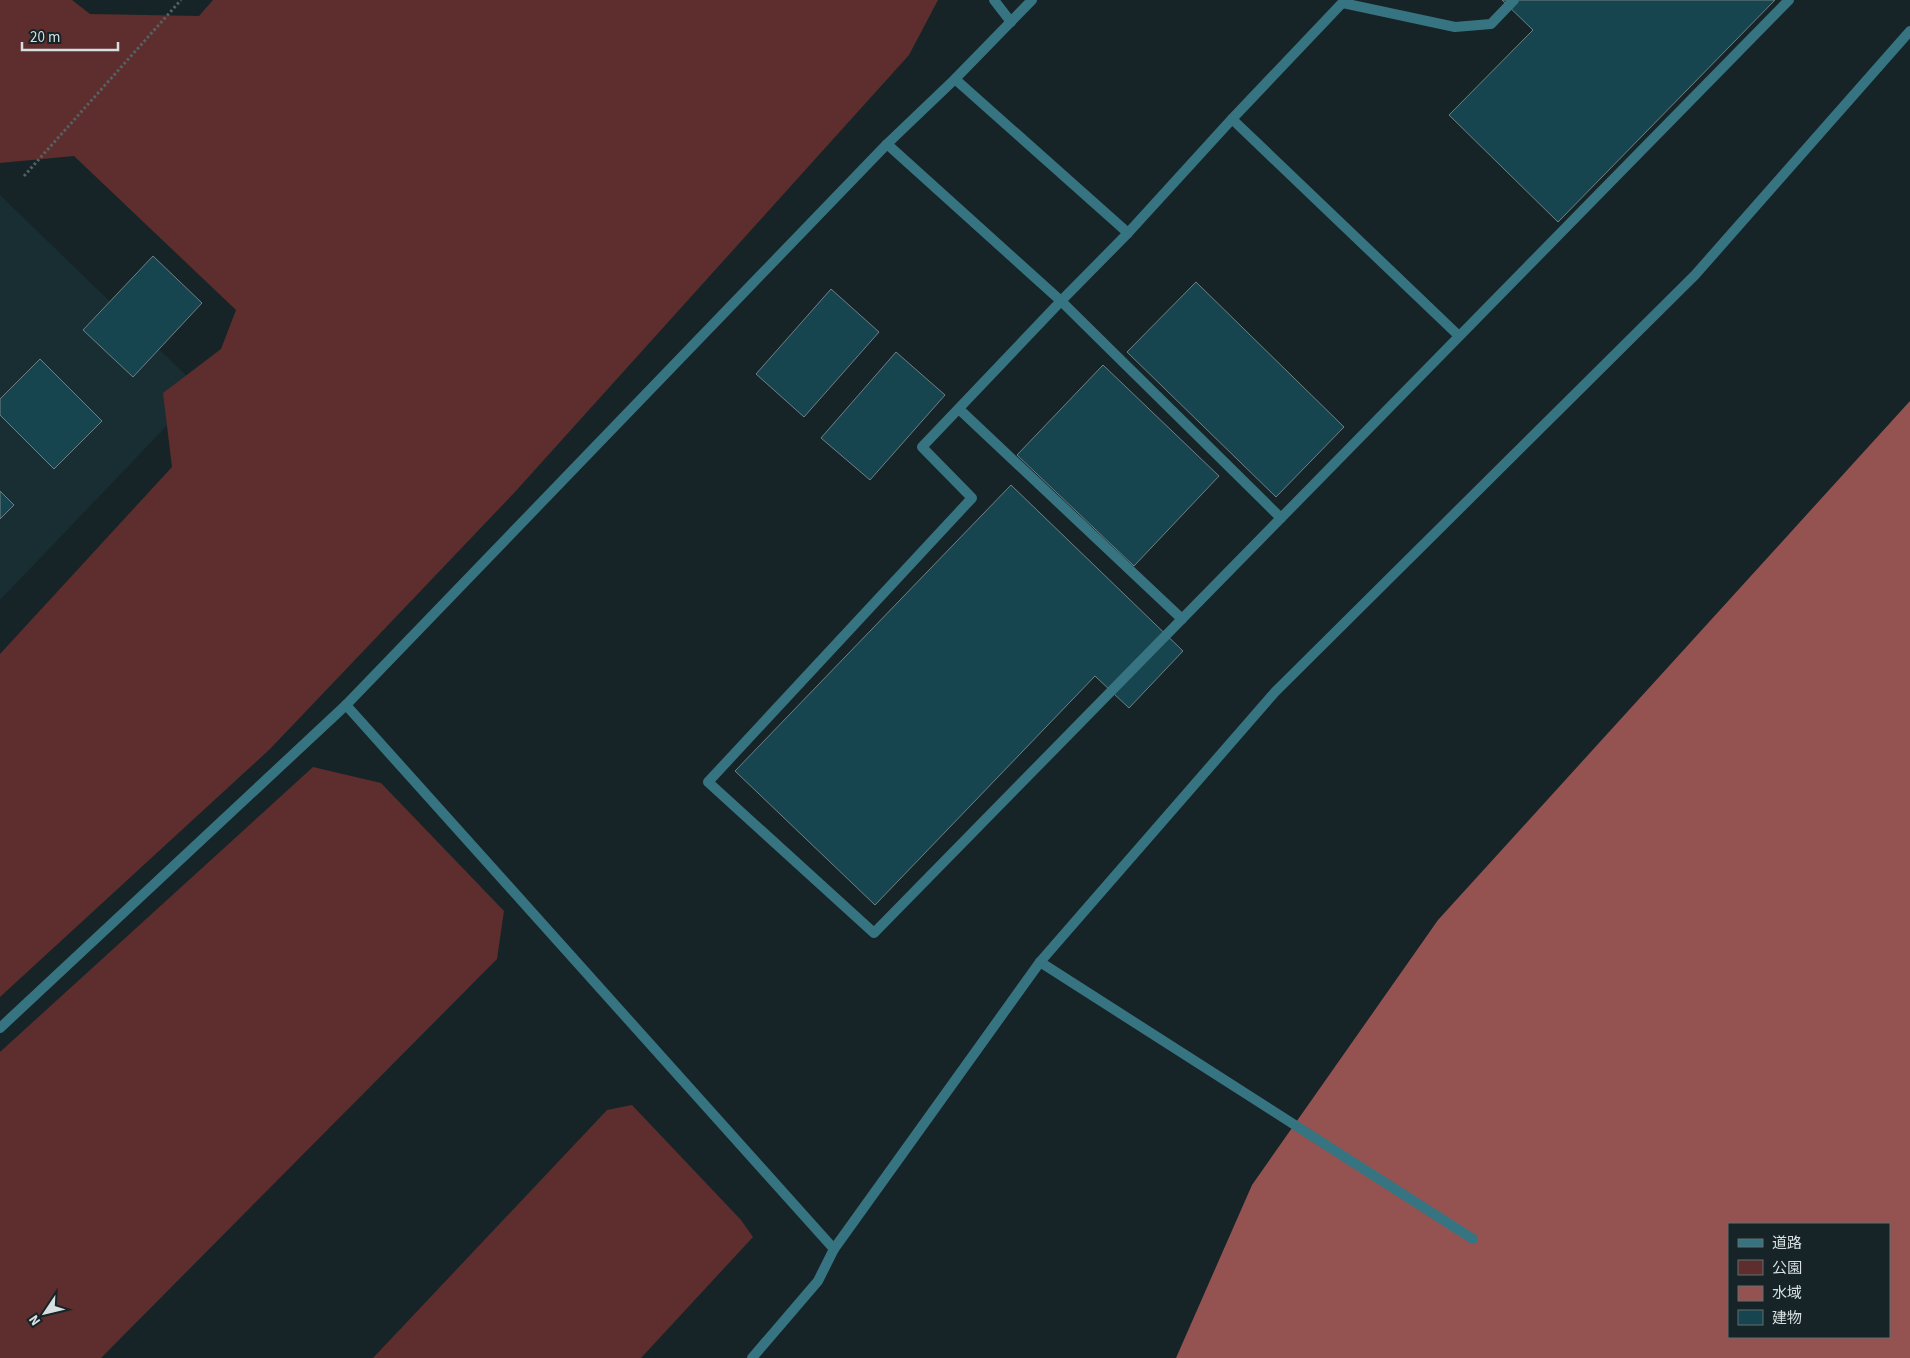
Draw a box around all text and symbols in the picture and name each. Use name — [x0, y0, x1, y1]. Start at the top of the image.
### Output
scale bar — [22, 20, 119, 52]
text: 20 m — [30, 27, 60, 48]
legend — [1728, 1223, 1890, 1338]
text: 道路 — [1772, 1233, 1802, 1254]
text: 公園 — [1772, 1258, 1802, 1279]
text: 水域 — [1772, 1283, 1802, 1304]
north arrow — [20, 1288, 70, 1338]
text: 建物 — [1772, 1308, 1802, 1329]
text: N — [24, 1310, 46, 1329]

